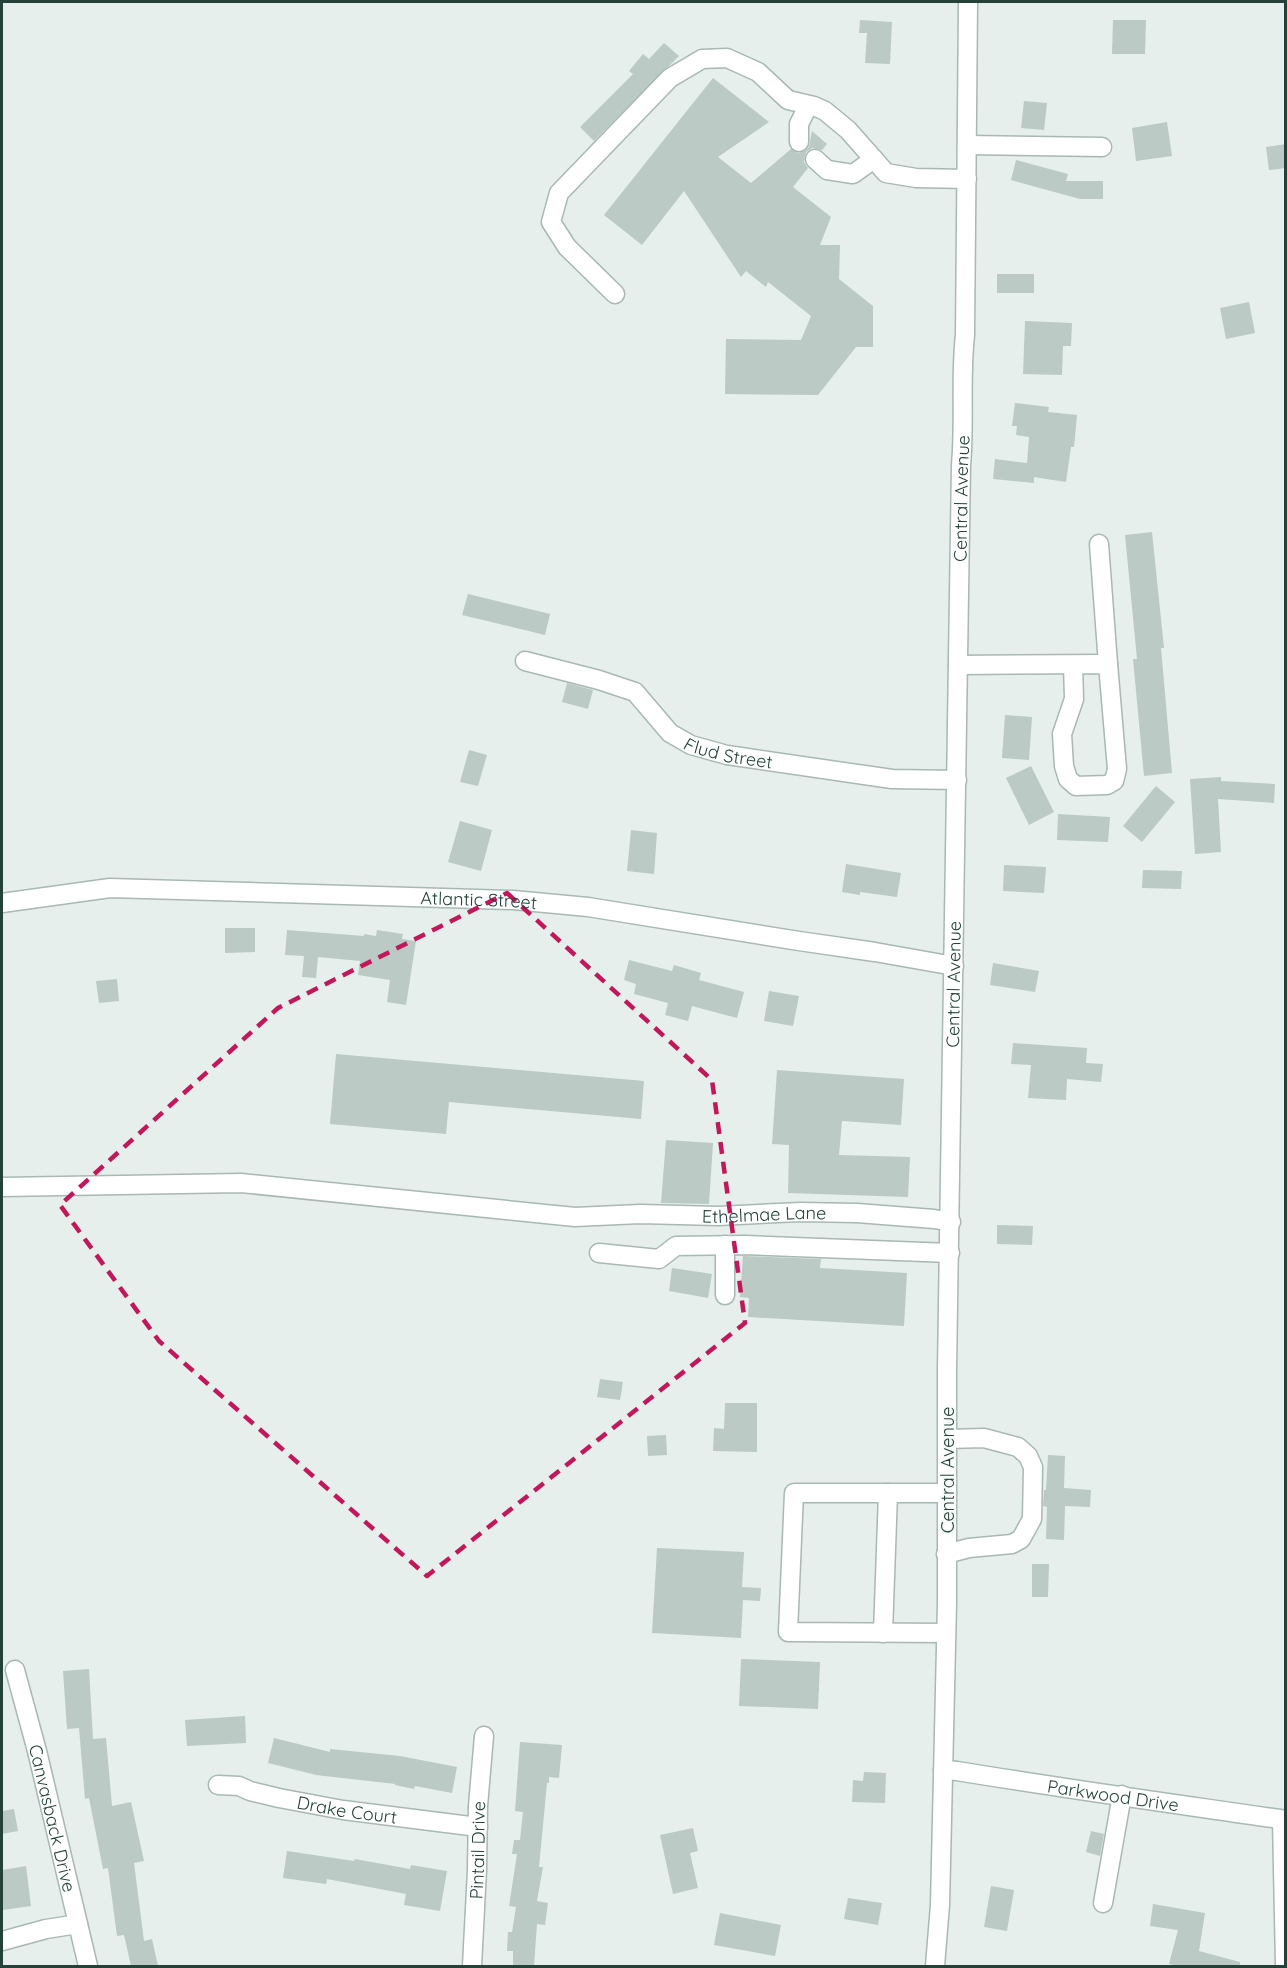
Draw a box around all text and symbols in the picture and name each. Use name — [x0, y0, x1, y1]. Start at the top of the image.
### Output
street label: Central Avenue — [948, 435, 974, 562]
street label: Flud Street — [680, 732, 774, 773]
street label: Atlantic Street — [420, 886, 538, 914]
street label: Central Avenue — [940, 921, 965, 1048]
street label: Ethelmae Lane — [702, 1200, 826, 1228]
street label: Central Avenue — [936, 1407, 959, 1533]
street label: Canvasback Drive — [24, 1742, 82, 1894]
street label: Parkwood Drive — [1046, 1774, 1180, 1816]
street label: Drake Court — [295, 1790, 398, 1828]
street label: Pintail Drive — [464, 1801, 490, 1900]

